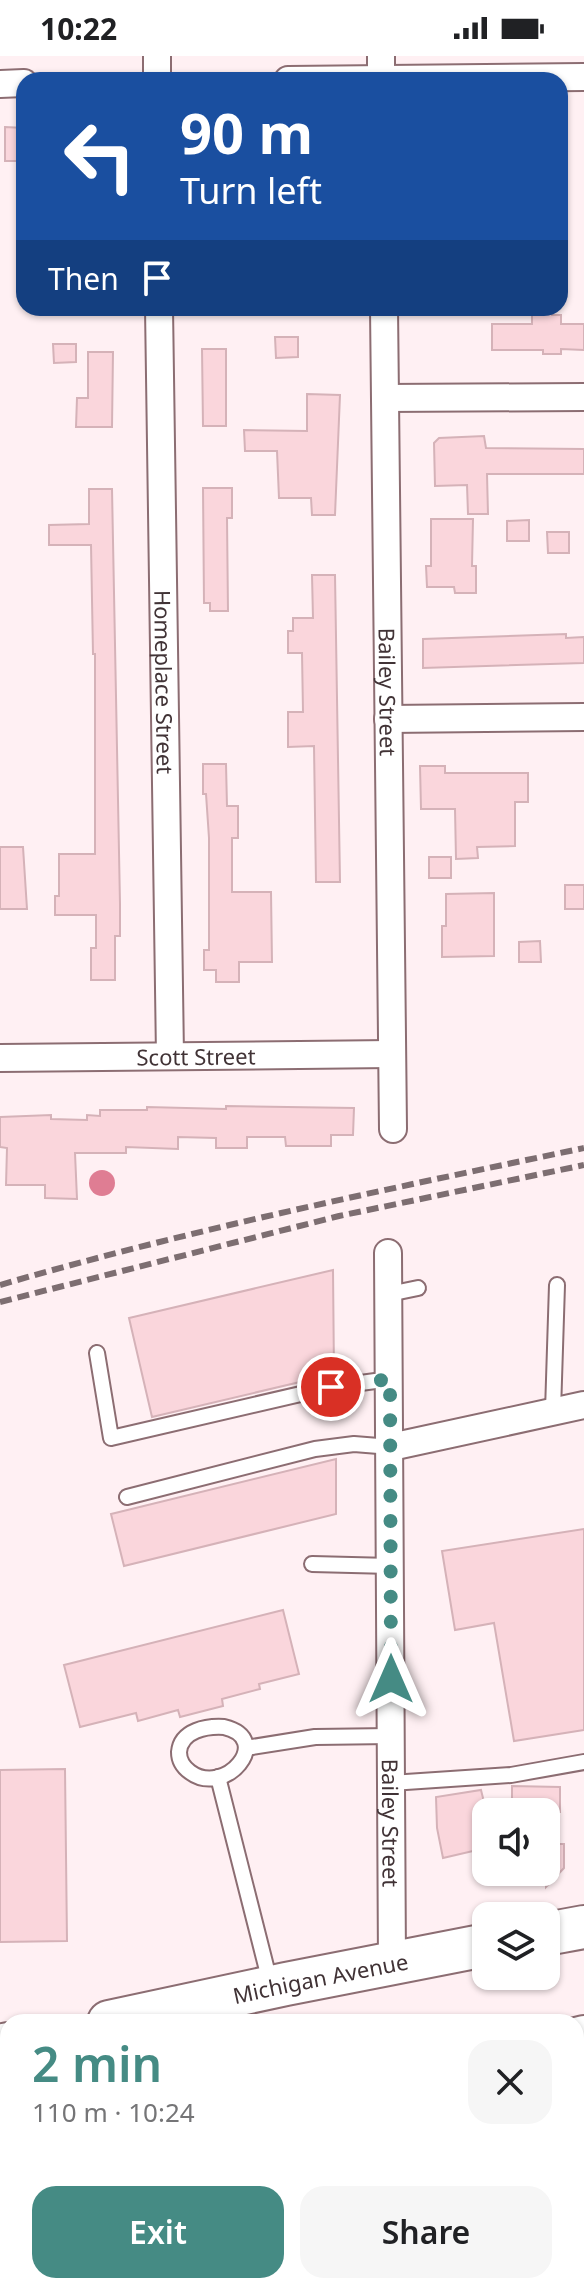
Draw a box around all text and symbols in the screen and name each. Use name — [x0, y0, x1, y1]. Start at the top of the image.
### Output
text: 10:22 — [40, 8, 117, 49]
text: 90 m — [180, 94, 313, 170]
icon: left — [48, 104, 152, 208]
text: Turn left — [180, 166, 322, 215]
icon: arrive — [135, 256, 179, 300]
text: Then — [48, 258, 119, 299]
street label: Homeplace Street — [148, 590, 181, 774]
street label: Bailey Street — [373, 628, 404, 756]
street label: Scott Street — [136, 1040, 256, 1072]
pin — [297, 1353, 365, 1421]
icon: arrive — [309, 1365, 353, 1409]
position arrow — [349, 1637, 433, 1721]
street label: Bailey Street — [376, 1759, 407, 1887]
map controls — [472, 1798, 560, 1990]
button: sound — [472, 1798, 560, 1886]
button: layers — [472, 1902, 560, 1990]
street label: Michigan Avenue — [230, 1946, 411, 2010]
text: 2 min — [32, 2031, 162, 2096]
button: close — [468, 2040, 552, 2124]
text: 110 m · 10:24 — [32, 2094, 195, 2130]
button: Exit — [32, 2186, 284, 2278]
button: Share — [300, 2186, 552, 2278]

